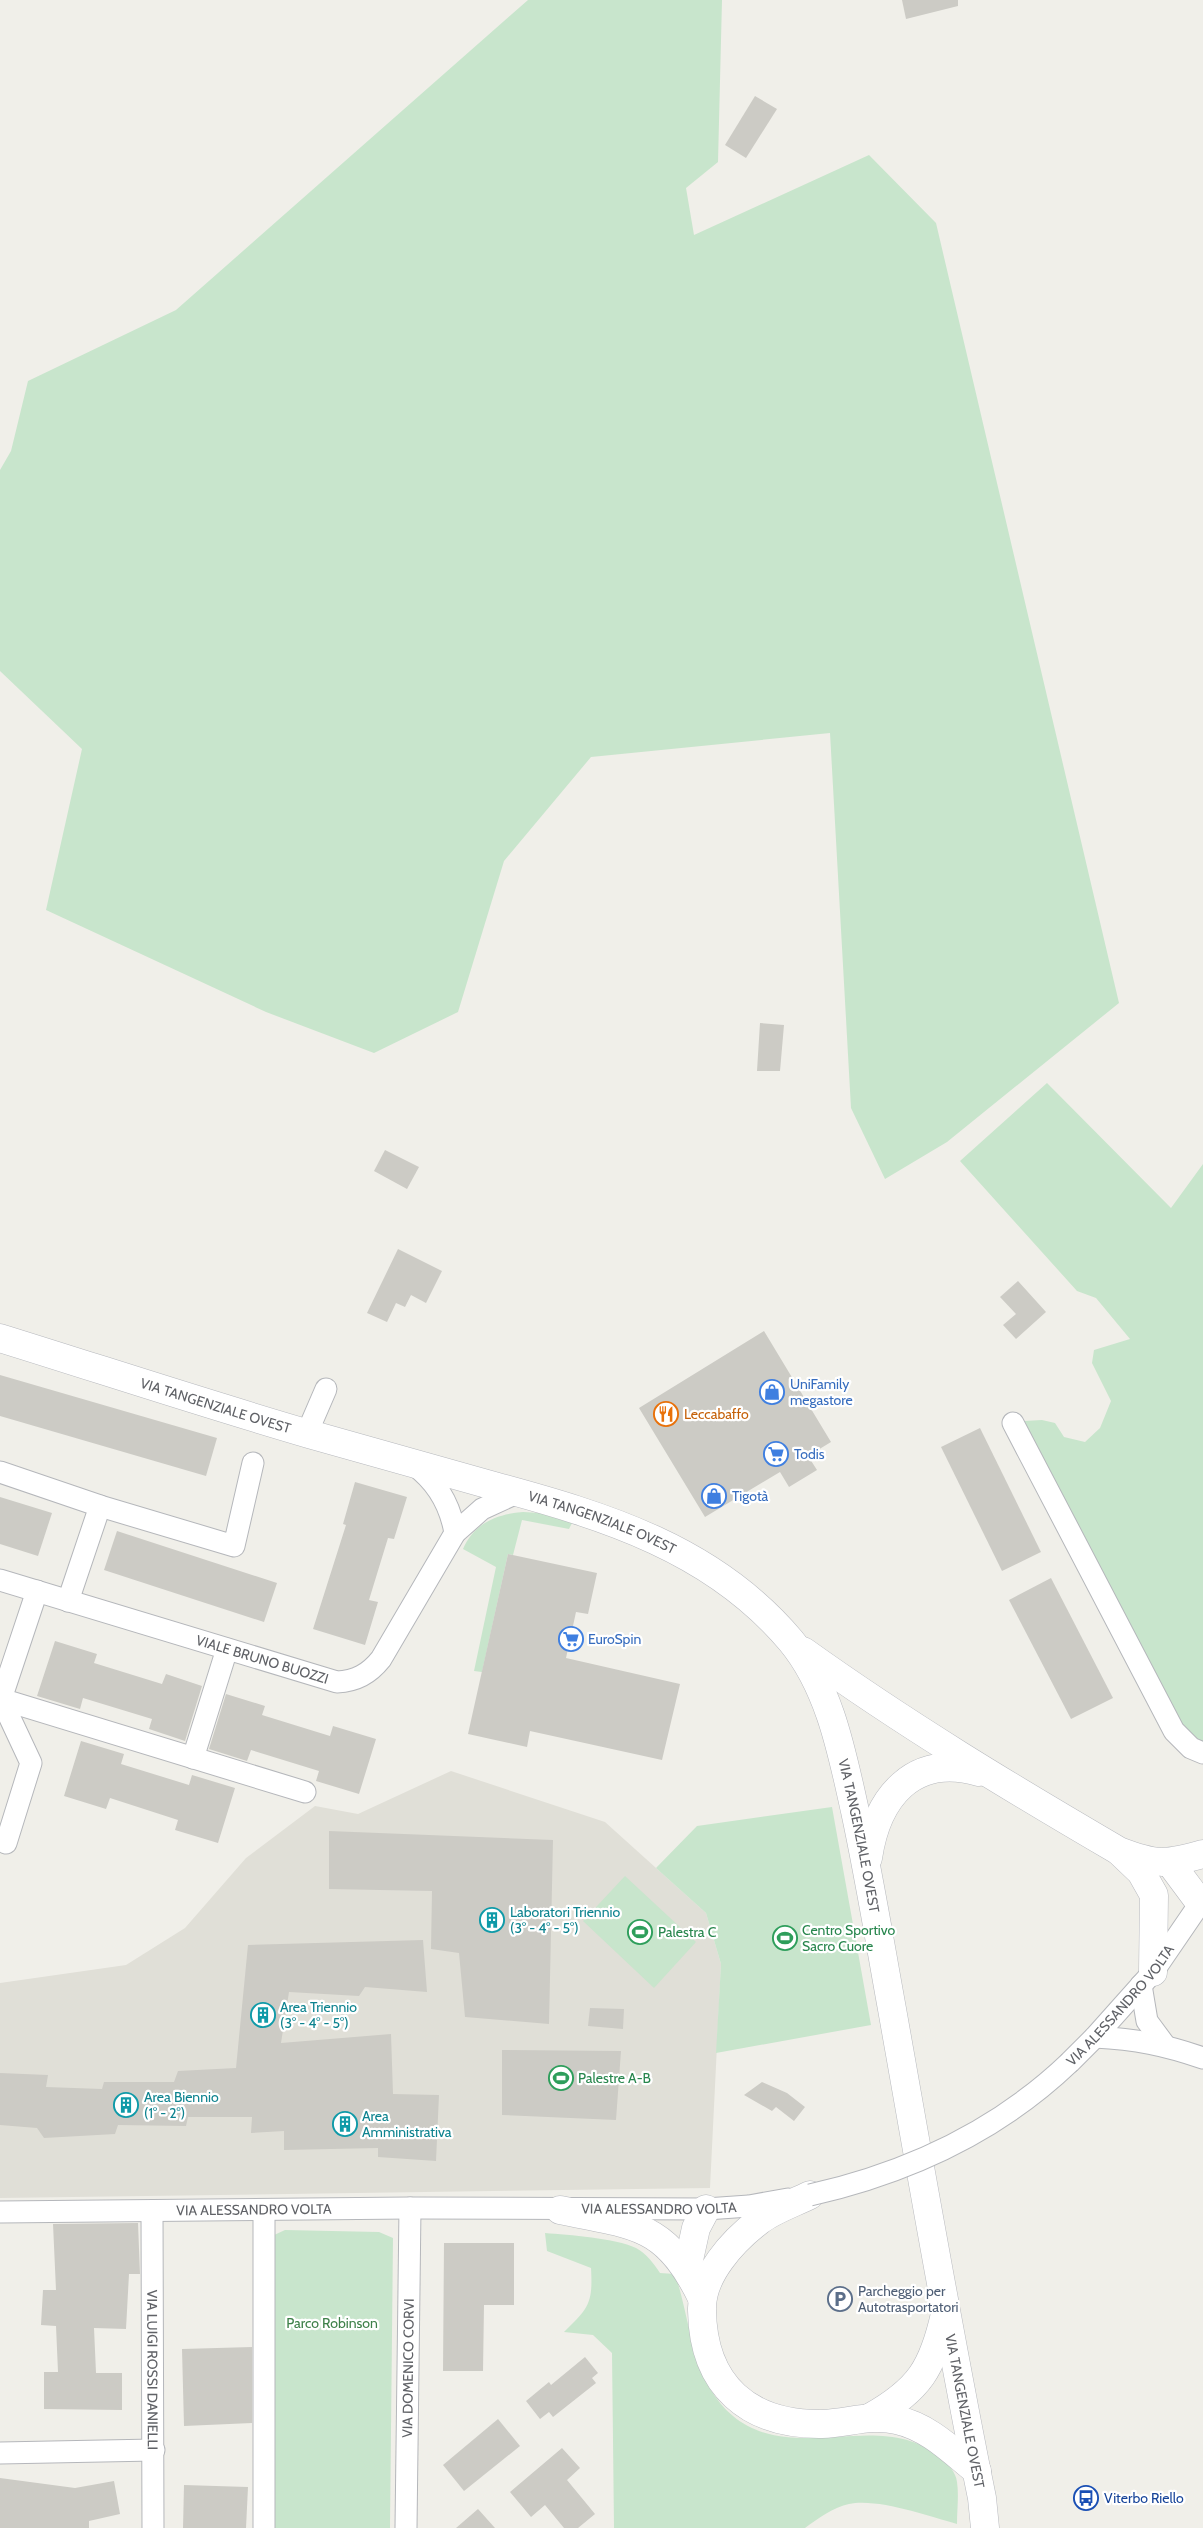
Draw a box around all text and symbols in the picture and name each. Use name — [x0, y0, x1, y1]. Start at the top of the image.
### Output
street label: VIA TANGENZIALE OVEST — [138, 1374, 294, 1437]
place label: UniFamily megastore — [790, 1375, 853, 1409]
shop icon: UniFamily megastore — [759, 1379, 785, 1405]
restaurant icon: Leccabaffo — [653, 1401, 679, 1427]
place label: Leccabaffo — [684, 1405, 749, 1423]
supermarket icon: Todis — [763, 1441, 789, 1467]
place label: Todis — [794, 1445, 825, 1463]
shop icon: Tigotà — [701, 1483, 727, 1509]
street label: VIA TANGENZIALE OVEST — [526, 1487, 680, 1558]
place label: Tigotà — [732, 1487, 769, 1505]
supermarket icon: EuroSpin — [558, 1626, 584, 1652]
place label: EuroSpin — [588, 1630, 641, 1648]
street label: VIALE BRUNO BUOZZI — [194, 1631, 331, 1688]
street label: VIA TANGENZIALE OVEST — [834, 1757, 884, 1915]
place label: Laboratori Triennio (3° - 4° - 5°) — [510, 1903, 620, 1937]
building icon: Laboratori Triennio (3° - 4° - 5°) — [479, 1907, 505, 1933]
sports icon: Palestra C — [627, 1919, 653, 1945]
place label: Centro Sportivo Sacro Cuore — [802, 1921, 896, 1955]
place label: Palestra C — [658, 1923, 717, 1941]
sports icon: Centro Sportivo Sacro Cuore — [772, 1925, 798, 1951]
street label: VIA ALESSANDRO VOLTA — [1062, 1941, 1178, 2070]
place label: Area Triennio (3° - 4° - 5°) — [280, 1998, 357, 2032]
building icon: Area Triennio (3° - 4° - 5°) — [250, 2002, 276, 2028]
sports icon: Palestre A-B — [548, 2065, 574, 2091]
place label: Palestre A-B — [578, 2069, 651, 2087]
place label: Area Biennio (1° - 2°) — [144, 2088, 219, 2122]
building icon: Area Biennio (1° - 2°) — [113, 2092, 139, 2118]
place label: Area Amministrativa — [362, 2107, 452, 2141]
building icon: Area Amministrativa — [332, 2111, 358, 2137]
street label: VIA ALESSANDRO VOLTA — [581, 2198, 738, 2218]
street label: VIA ALESSANDRO VOLTA — [176, 2200, 332, 2219]
place label: Parcheggio per Autotrasportatori — [858, 2282, 959, 2316]
parking icon: Parcheggio per Autotrasportatori — [827, 2286, 853, 2312]
street label: VIA LUIGI ROSSI DANIELLI — [143, 2290, 162, 2450]
street label: VIA DOMENICO CORVI — [398, 2298, 418, 2438]
park label: Parco Robinson — [286, 2314, 378, 2332]
street label: VIA TANGENZIALE OVEST — [941, 2333, 989, 2490]
bus stop icon: Viterbo Riello — [1073, 2485, 1099, 2511]
place label: Viterbo Riello — [1104, 2489, 1184, 2507]

